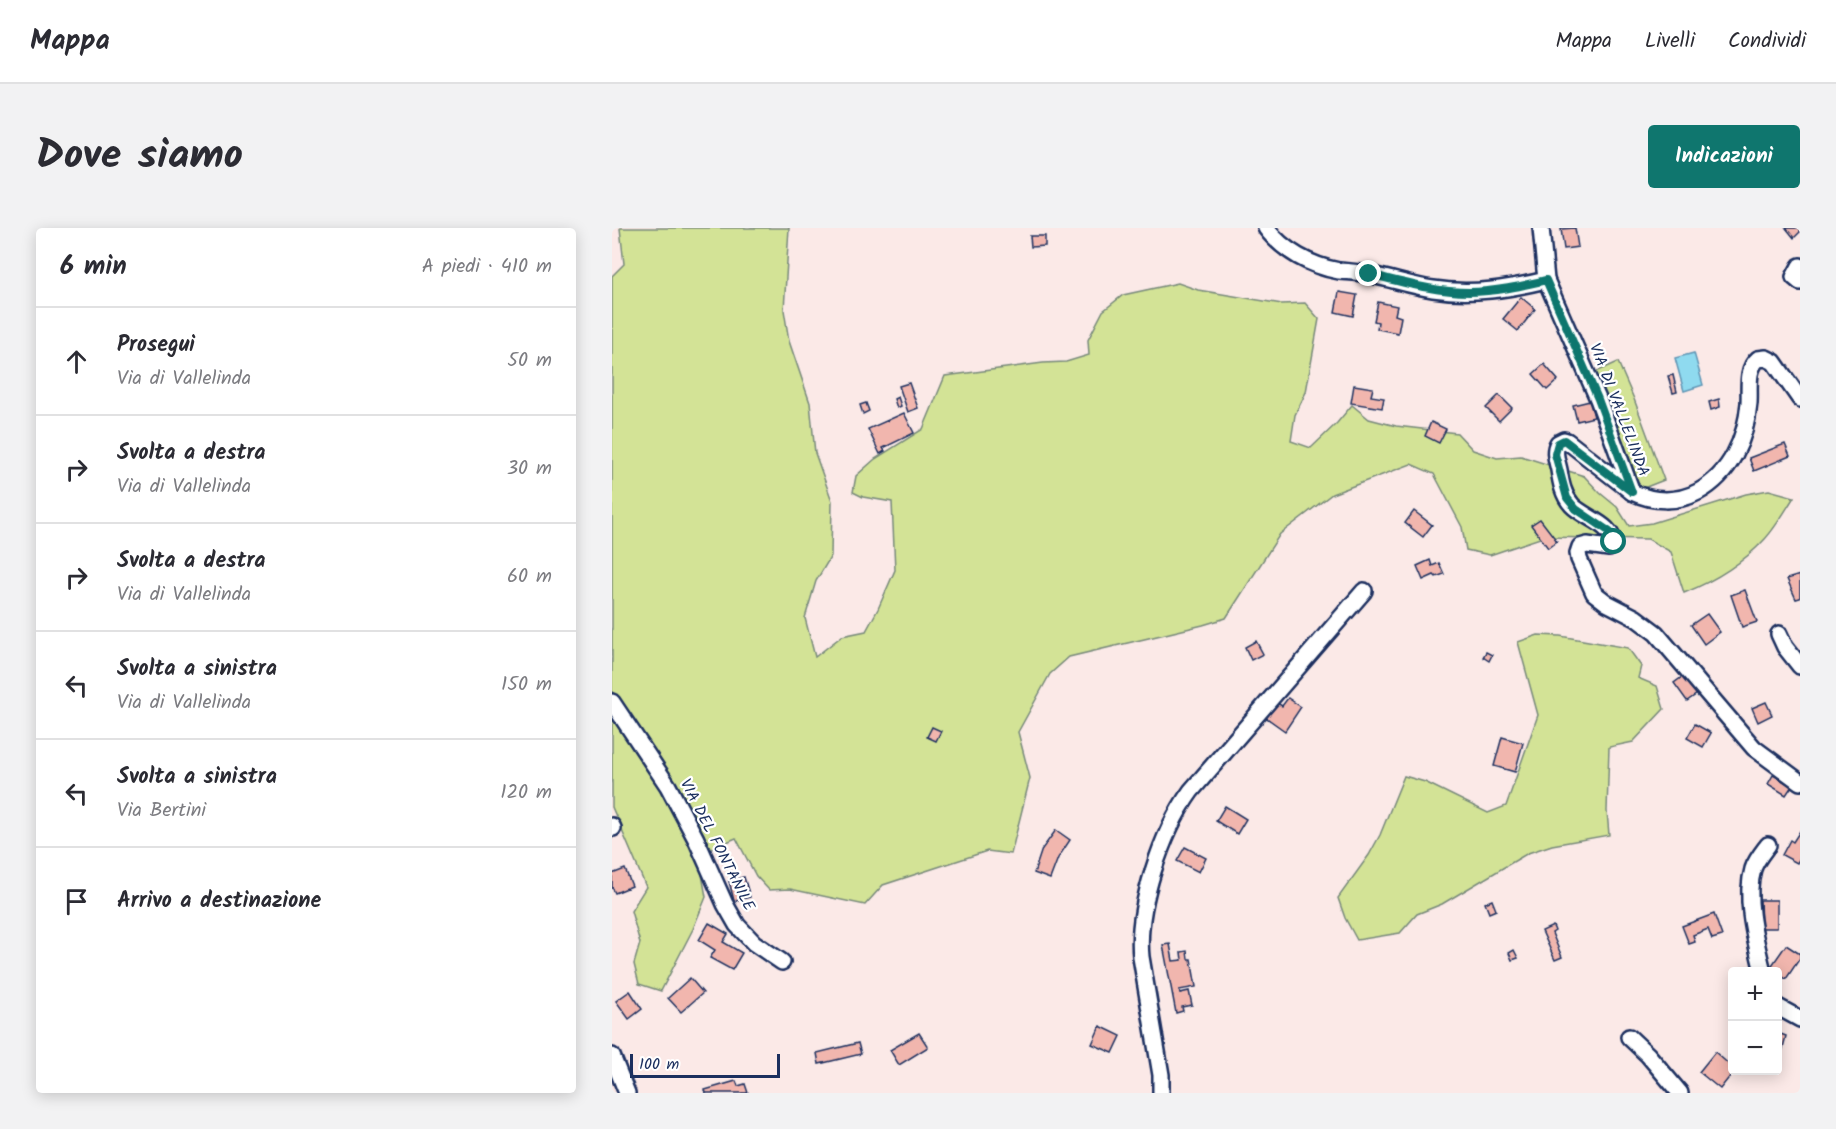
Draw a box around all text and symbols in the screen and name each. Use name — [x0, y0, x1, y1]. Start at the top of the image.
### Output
text: Mappa — [30, 19, 110, 64]
text: Mappa — [1555, 25, 1612, 58]
text: Livelli — [1645, 25, 1695, 58]
text: Condividi — [1728, 25, 1806, 58]
text: Dove siamo — [36, 123, 243, 190]
button: Indicazioni — [1648, 125, 1800, 188]
text: 6 min — [60, 246, 127, 288]
text: A piedi · 410 m — [422, 251, 552, 283]
route end — [1355, 260, 1381, 286]
text: Prosegui — [117, 328, 195, 363]
street label: VIA DI VALLELINDA — [1582, 340, 1656, 481]
icon: ahead — [60, 345, 93, 378]
text: 50 m — [507, 345, 552, 377]
text: Via di Vallelinda — [117, 363, 251, 395]
text: Svolta a destra — [117, 436, 266, 471]
icon: right — [60, 453, 93, 486]
text: 30 m — [507, 453, 552, 485]
text: Via di Vallelinda — [117, 471, 251, 503]
route start — [1600, 528, 1626, 554]
text: Svolta a destra — [117, 544, 266, 579]
icon: right — [60, 561, 93, 594]
text: 60 m — [507, 561, 552, 593]
text: Via di Vallelinda — [117, 579, 251, 611]
text: Svolta a sinistra — [117, 652, 277, 687]
icon: left — [60, 669, 93, 702]
text: 150 m — [501, 669, 552, 701]
text: Via di Vallelinda — [117, 687, 251, 719]
text: Svolta a sinistra — [117, 760, 277, 795]
street label: VIA DEL FONTANILE — [673, 774, 761, 916]
icon: left — [60, 777, 93, 810]
text: 120 m — [500, 777, 552, 809]
text: Via Bertini — [117, 795, 206, 827]
text: Arrivo a destinazione — [117, 884, 321, 919]
icon: arrive — [60, 885, 93, 918]
map controls — [1728, 967, 1782, 1075]
button: + — [1728, 967, 1782, 1021]
button: − — [1728, 1021, 1782, 1075]
scale bar — [630, 1051, 780, 1078]
text: 100 m — [639, 1052, 679, 1077]

